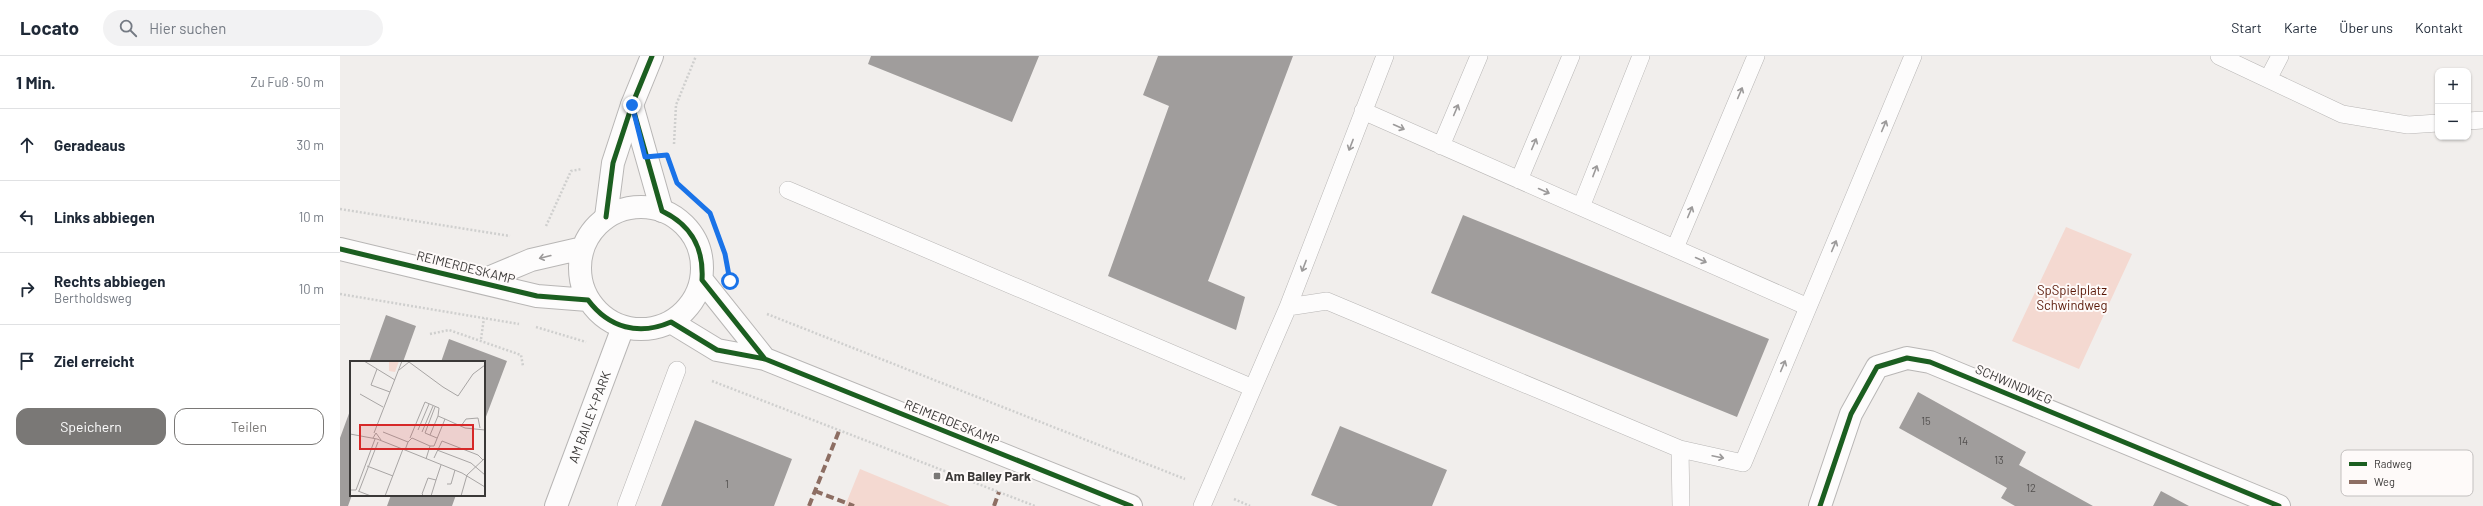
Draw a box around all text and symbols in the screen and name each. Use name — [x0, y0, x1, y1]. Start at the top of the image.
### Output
search box — [103, 10, 383, 46]
text: Locato — [20, 16, 79, 39]
icon: search — [117, 17, 139, 39]
text: Hier suchen — [149, 19, 226, 37]
text: Start — [2231, 19, 2262, 36]
text: Karte — [2284, 19, 2317, 36]
text: Über uns — [2339, 19, 2393, 36]
text: Kontakt — [2415, 19, 2463, 36]
map controls — [2435, 68, 2471, 140]
button: + — [2435, 68, 2471, 104]
text: 1 Min. — [16, 72, 56, 92]
text: Zu Fuß · 50 m — [251, 74, 324, 90]
one-way arrow — [1737, 87, 1744, 99]
route end — [623, 96, 641, 114]
one-way arrow — [1453, 104, 1460, 116]
button: − — [2435, 104, 2471, 140]
one-way arrow — [1880, 121, 1888, 133]
one-way arrow — [1393, 124, 1405, 131]
icon: ahead — [16, 134, 38, 156]
text: Geradeaus — [54, 136, 125, 154]
text: 30 m — [297, 137, 324, 153]
one-way arrow — [1346, 138, 1354, 150]
one-way arrow — [1531, 138, 1538, 150]
one-way arrow — [1592, 165, 1600, 177]
one-way arrow — [1537, 188, 1549, 195]
icon: left — [16, 206, 38, 228]
one-way arrow — [1686, 207, 1694, 219]
text: Links abbiegen — [54, 208, 155, 226]
text: 10 m — [299, 209, 324, 225]
one-way arrow — [1830, 241, 1838, 253]
street label: REIMERDESKAMP — [415, 247, 517, 287]
one-way arrow — [539, 254, 552, 261]
one-way arrow — [1695, 257, 1707, 264]
one-way arrow — [1299, 260, 1307, 272]
text: Rechts abbiegen — [54, 272, 165, 290]
route start — [721, 272, 739, 290]
icon: right — [16, 278, 38, 300]
text: 10 m — [299, 281, 324, 297]
park label: SpSpielplatz Schwindweg — [2037, 282, 2108, 313]
text: Bertholdsweg — [54, 290, 132, 306]
icon: arrive — [16, 350, 38, 372]
text: Ziel erreicht — [54, 352, 135, 370]
inset map — [350, 361, 485, 496]
one-way arrow — [1780, 361, 1788, 373]
street label: SCHWINDWEG — [1973, 361, 2055, 407]
street label: AM BAILEY-PARK — [565, 369, 614, 465]
street label: REIMERDESKAMP — [902, 396, 1002, 448]
button: Speichern — [16, 408, 166, 445]
button: Teilen — [174, 408, 324, 445]
house number: 15 — [1921, 414, 1931, 427]
house number: 14 — [1958, 434, 1968, 447]
legend — [2341, 450, 2473, 496]
house number: 13 — [1994, 453, 2004, 466]
one-way arrow — [1711, 454, 1724, 462]
text: Radweg — [2374, 457, 2412, 470]
place label: Am Bailey Park — [945, 468, 1031, 484]
marker: Am Bailey Park — [932, 471, 942, 481]
text: Weg — [2374, 475, 2395, 488]
house number: 1 — [725, 477, 729, 490]
house number: 12 — [2026, 481, 2036, 494]

